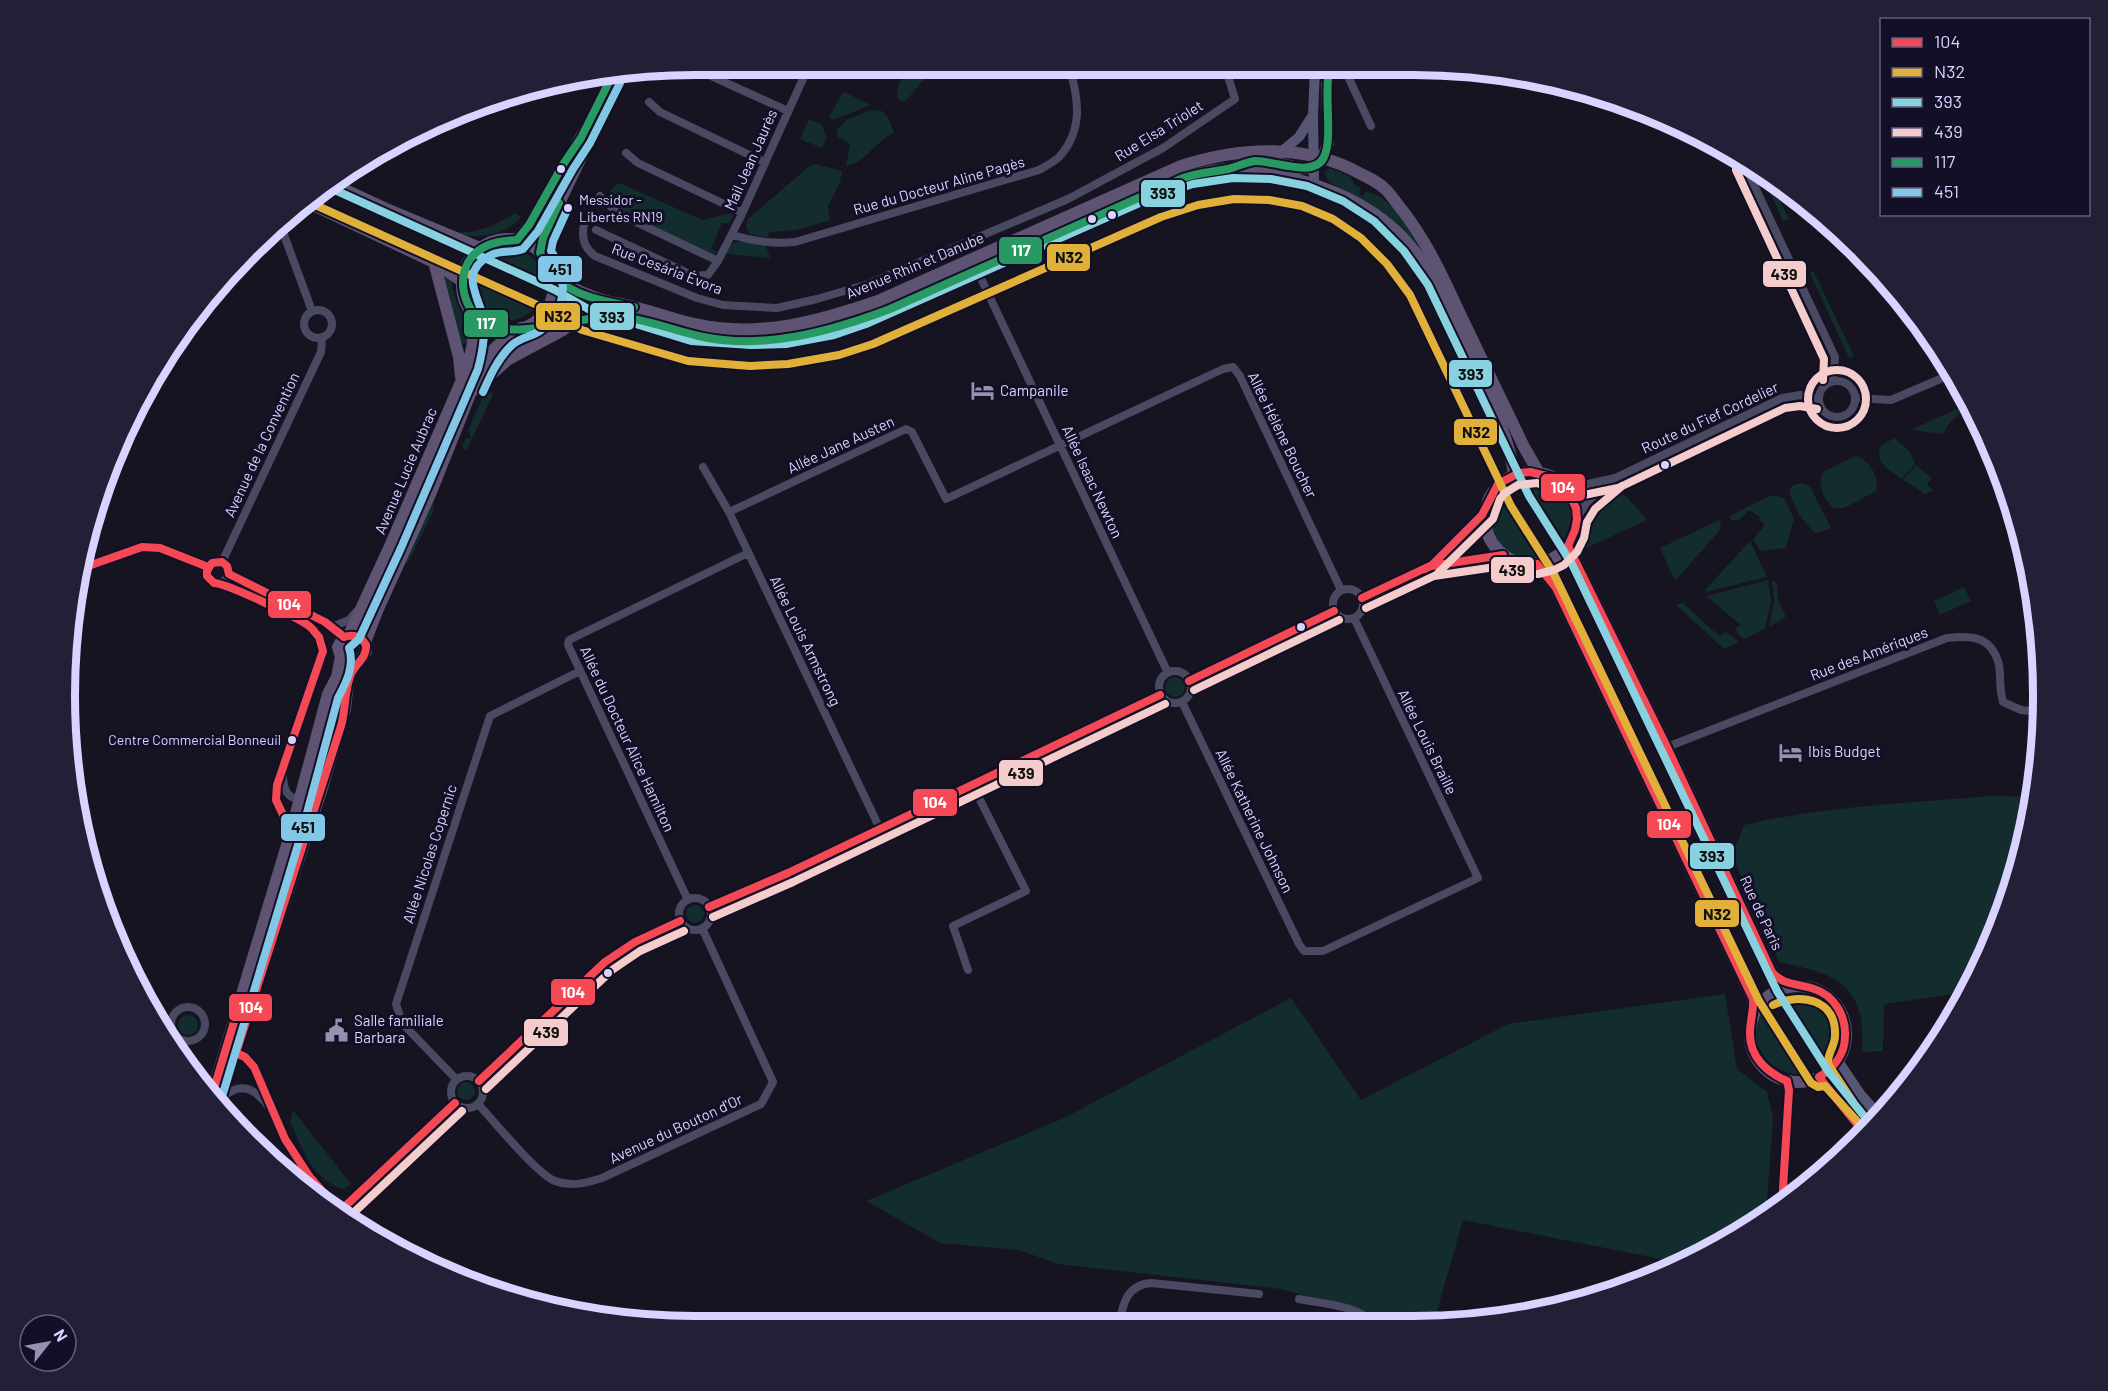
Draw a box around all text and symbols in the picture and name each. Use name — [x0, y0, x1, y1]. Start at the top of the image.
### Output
legend — [1880, 18, 2090, 216]
text: 104 — [1934, 30, 1960, 52]
text: N32 — [1934, 60, 1965, 82]
text: 393 — [1934, 90, 1962, 112]
street label: Rue Elsa Triolet — [1111, 96, 1206, 164]
street label: Mail Jean Jaurès — [720, 106, 780, 213]
text: 439 — [1934, 120, 1963, 142]
text: 117 — [1934, 150, 1956, 172]
street label: Rue du Docteur Aline Pagès — [851, 152, 1026, 218]
unlabelled marker — [555, 163, 567, 175]
line badge: 393 — [1140, 179, 1186, 208]
text: 451 — [1934, 180, 1959, 202]
text: 393 — [1150, 183, 1176, 202]
place label: Messidor - Libertés RN19 — [579, 191, 663, 225]
marker: Messidor - Libertés RN19 — [562, 202, 574, 214]
unlabelled marker — [1106, 209, 1118, 221]
unlabelled marker — [1086, 213, 1098, 225]
street label: Avenue Rhin et Danube — [843, 228, 986, 302]
line badge: 117 — [998, 236, 1043, 265]
street label: Rue Cesária Évora — [609, 239, 725, 297]
text: 117 — [1011, 240, 1031, 259]
line badge: N32 — [1046, 243, 1091, 272]
text: N32 — [1055, 247, 1083, 266]
line badge: 451 — [537, 255, 583, 283]
text: 451 — [548, 259, 572, 278]
line badge: 439 — [1762, 260, 1807, 288]
text: 439 — [1771, 264, 1797, 283]
line badge: N32 — [535, 302, 581, 331]
line badge: 393 — [589, 302, 635, 331]
text: N32 — [544, 306, 572, 325]
text: 393 — [599, 307, 625, 326]
line badge: 117 — [463, 309, 509, 338]
text: 117 — [476, 313, 496, 332]
line badge: 393 — [1448, 359, 1493, 388]
text: 393 — [1458, 364, 1484, 383]
street label: Avenue de la Convention — [220, 369, 303, 520]
street label: Allée Hélène Boucher — [1245, 369, 1321, 501]
street label: Route du Fief Cordelier — [1638, 377, 1781, 457]
hotel icon: Campanile — [969, 378, 995, 404]
place label: Campanile — [1000, 381, 1068, 399]
street label: Avenue Lucie Aubrac — [370, 404, 440, 537]
street label: Allée Jane Austen — [784, 411, 897, 477]
line badge: N32 — [1453, 418, 1498, 446]
street label: Allée Isaac Newton — [1059, 422, 1127, 541]
text: N32 — [1462, 422, 1490, 441]
unlabelled marker — [1659, 459, 1671, 471]
line badge: 104 — [1540, 473, 1586, 502]
text: 104 — [1551, 477, 1575, 496]
line badge: 439 — [1490, 556, 1535, 584]
text: 439 — [1499, 560, 1525, 579]
street label: Allée Louis Armstrong — [766, 572, 845, 709]
line badge: 104 — [267, 590, 312, 619]
text: 104 — [277, 594, 301, 613]
unlabelled marker — [1295, 621, 1307, 633]
street label: Rue des Amériques — [1807, 622, 1930, 684]
street label: Allée du Docteur Alice Hamilton — [577, 643, 679, 834]
street label: Allée Louis Braille — [1395, 686, 1461, 797]
place label: Centre Commercial Bonneuil — [108, 731, 281, 748]
marker: Centre Commercial Bonneuil — [286, 734, 298, 746]
hotel icon: Ibis Budget — [1777, 739, 1803, 765]
place label: Ibis Budget — [1808, 742, 1881, 760]
street label: Allée Katherine Johnson — [1212, 746, 1298, 895]
line badge: 439 — [998, 759, 1044, 787]
text: 439 — [1008, 763, 1034, 782]
street label: Allée Nicolas Copernic — [398, 782, 460, 925]
line badge: 104 — [912, 788, 958, 817]
text: 104 — [923, 792, 947, 811]
line badge: 104 — [1646, 810, 1692, 839]
line badge: 451 — [280, 813, 326, 842]
text: 104 — [1657, 814, 1681, 833]
text: 451 — [291, 817, 315, 836]
line badge: 393 — [1689, 842, 1735, 870]
text: 393 — [1699, 846, 1725, 865]
street label: Rue de Paris — [1737, 872, 1787, 953]
line badge: N32 — [1694, 899, 1740, 928]
text: N32 — [1703, 904, 1731, 923]
unlabelled marker — [602, 967, 614, 979]
line badge: 104 — [550, 978, 596, 1006]
text: 104 — [561, 982, 585, 1001]
line badge: 104 — [228, 993, 273, 1022]
text: 104 — [239, 997, 263, 1016]
place label: Salle familiale Barbara — [354, 1011, 444, 1046]
public building icon: Salle familiale Barbara — [323, 1017, 349, 1043]
line badge: 439 — [523, 1018, 569, 1047]
text: 439 — [533, 1022, 559, 1041]
street label: Avenue du Bouton d'Or — [606, 1089, 746, 1167]
north arrow — [18, 1313, 78, 1373]
text: N — [50, 1326, 72, 1344]

